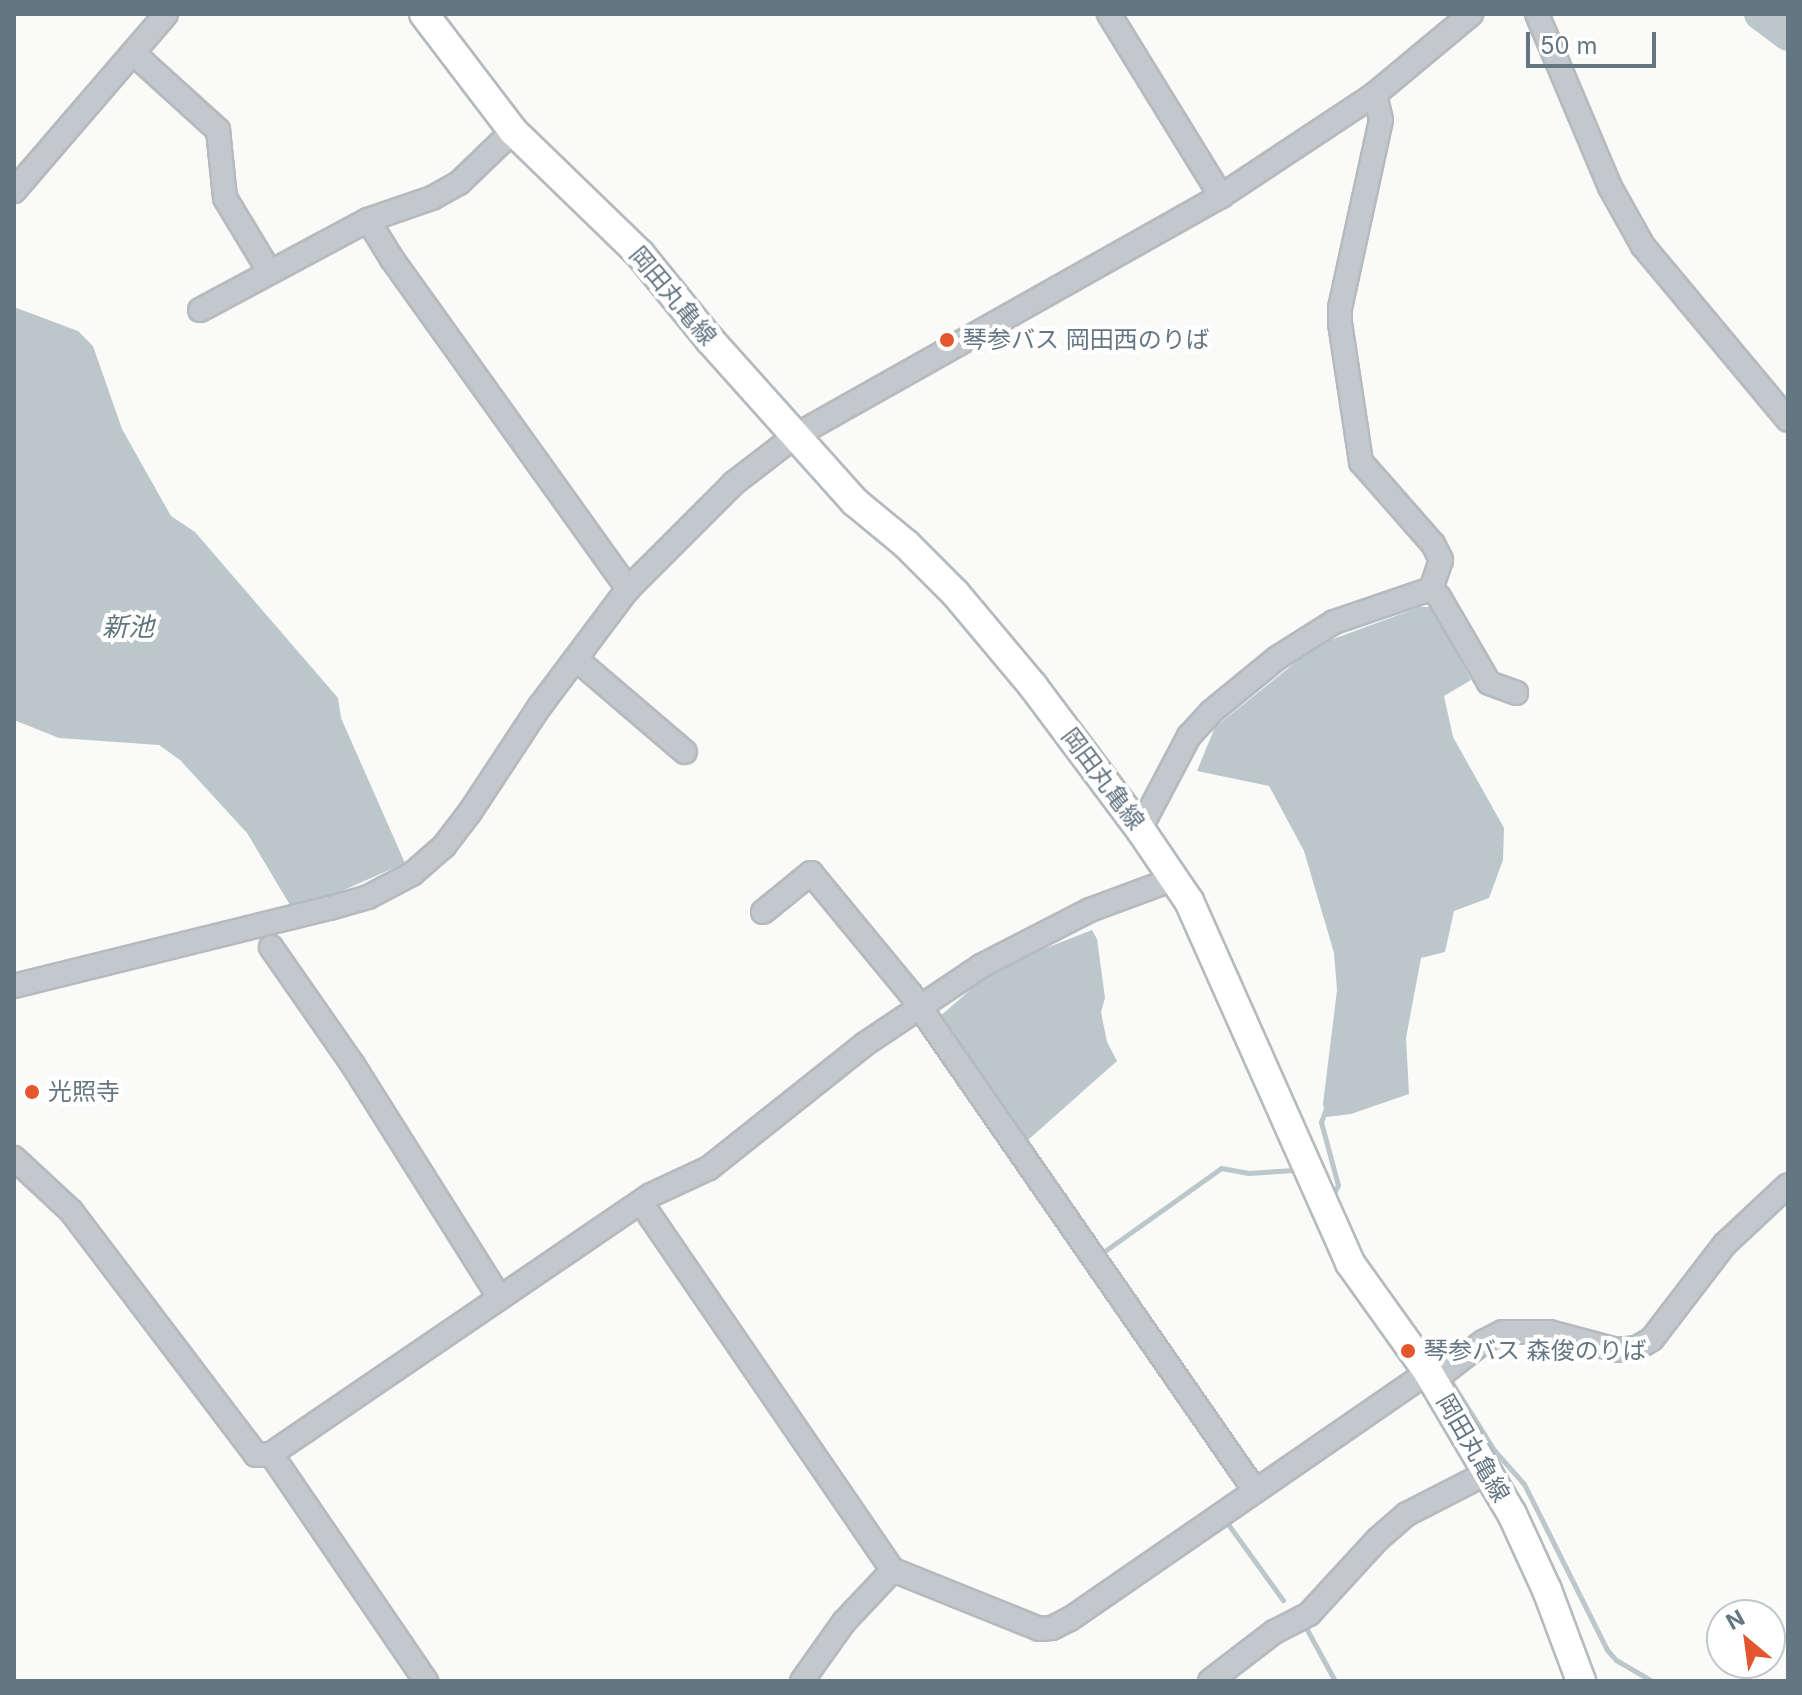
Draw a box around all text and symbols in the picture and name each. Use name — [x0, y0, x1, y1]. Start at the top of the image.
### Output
scale bar — [1530, 16, 1660, 66]
text: 50 m — [1540, 31, 1598, 60]
street label: 岡田丸亀線 — [623, 241, 723, 351]
place label: 琴参バス 岡田西のりば — [963, 326, 1210, 354]
marker: 琴参バス 岡田西のりば — [938, 331, 956, 349]
water label: 新池 — [102, 611, 154, 643]
street label: 岡田丸亀線 — [1055, 722, 1151, 836]
place label: 光照寺 — [48, 1078, 120, 1106]
marker: 光照寺 — [23, 1083, 41, 1101]
place label: 琴参バス 森俊のりば — [1424, 1337, 1647, 1365]
marker: 琴参バス 森俊のりば — [1399, 1342, 1417, 1360]
street label: 岡田丸亀線 — [1431, 1389, 1515, 1507]
north arrow — [1706, 1599, 1786, 1679]
text: N — [1722, 1604, 1749, 1635]

